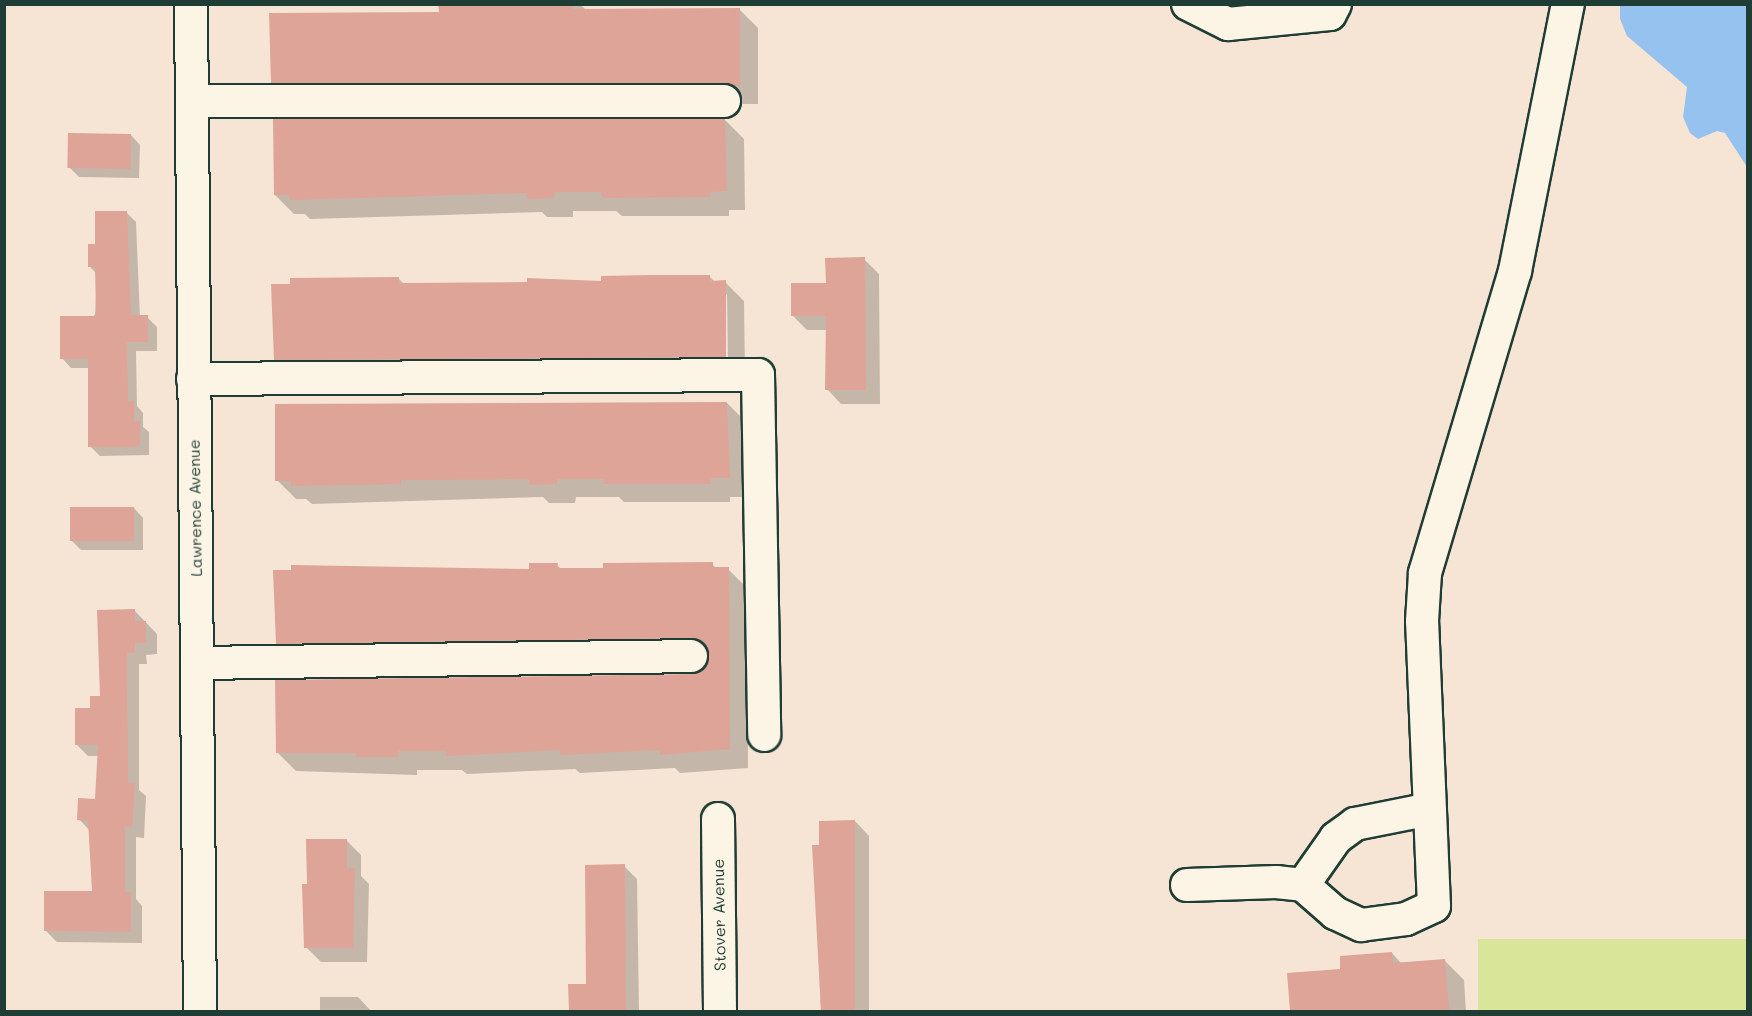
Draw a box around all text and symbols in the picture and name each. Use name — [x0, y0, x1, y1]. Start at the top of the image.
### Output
street label: Lawrence Avenue — [184, 439, 206, 577]
street label: Stover Avenue — [708, 859, 730, 971]

